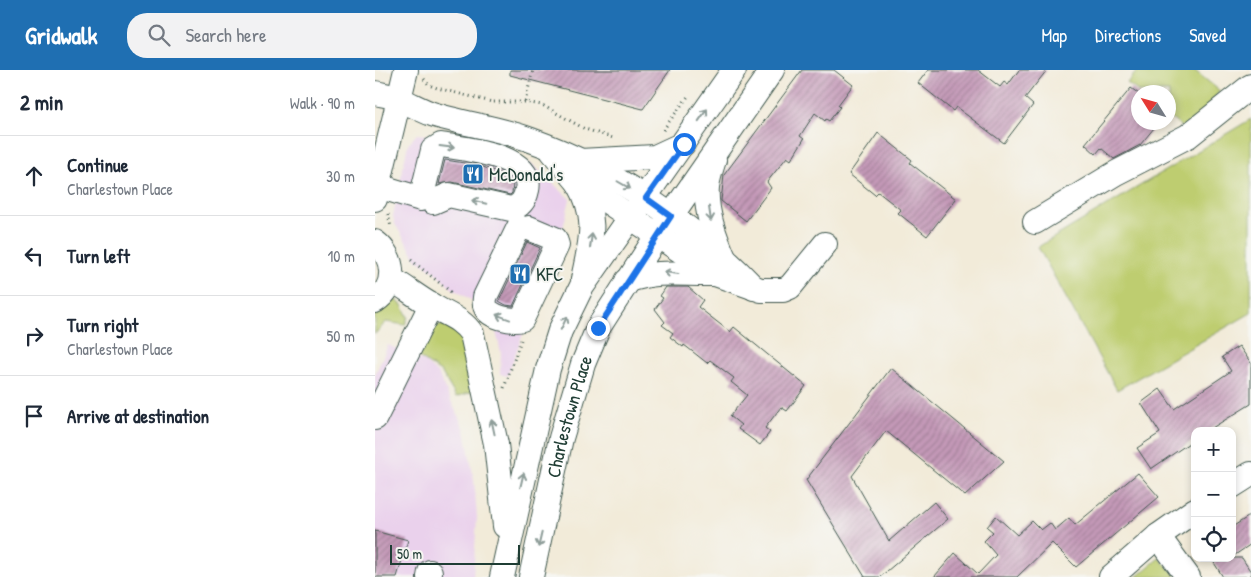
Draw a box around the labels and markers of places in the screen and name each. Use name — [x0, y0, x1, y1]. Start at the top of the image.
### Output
place label: McDonald's — [489, 161, 563, 187]
restaurant icon: McDonald's — [461, 162, 485, 186]
place label: KFC — [536, 261, 563, 287]
restaurant icon: KFC — [508, 262, 532, 286]

